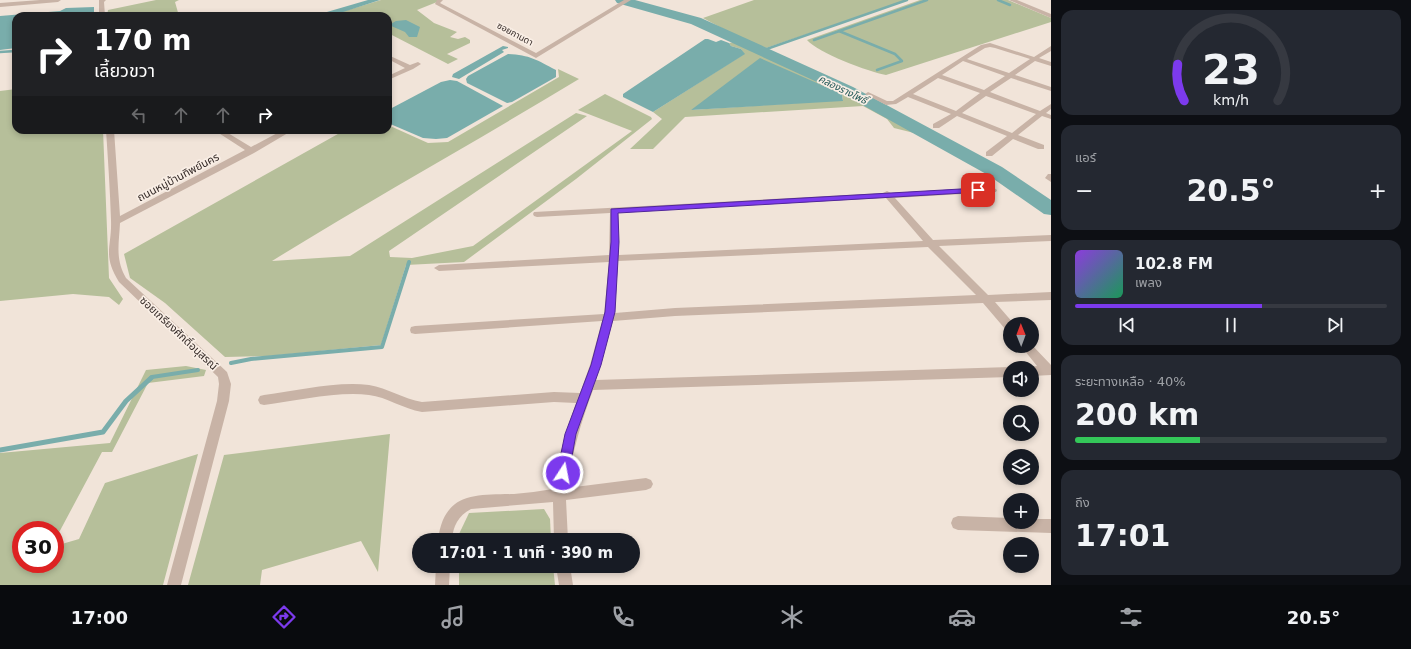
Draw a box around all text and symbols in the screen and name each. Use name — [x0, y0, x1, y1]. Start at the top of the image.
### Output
street label: ซอยกานดา — [495, 20, 535, 48]
text: 170 m — [94, 24, 191, 57]
icon: right — [28, 28, 80, 80]
text: 23 — [1202, 44, 1260, 93]
text: เลี้ยวขวา — [94, 60, 155, 81]
water label: คลองรางโพธิ์ — [817, 73, 872, 107]
text: km/h — [1213, 91, 1249, 107]
icon: left — [128, 104, 150, 126]
icon: ahead — [170, 104, 192, 126]
icon: ahead — [212, 104, 234, 126]
icon: right — [254, 104, 276, 126]
street label: ถนนหมู่บ้านทิพย์นคร — [135, 150, 221, 205]
text: แอร์ — [1075, 150, 1096, 165]
pin — [961, 173, 995, 207]
text: 20.5° — [1186, 173, 1276, 208]
text: − — [1075, 178, 1093, 203]
text: + — [1369, 178, 1387, 203]
icon: arrive — [967, 179, 989, 201]
text: 102.8 FM — [1135, 255, 1213, 273]
text: เพลง — [1135, 275, 1162, 290]
street label: ซอยเกรียงศักดิ์อนุสรณ์ — [137, 294, 220, 373]
icon: previous — [1116, 314, 1138, 336]
icon: pause — [1220, 314, 1242, 336]
icon: next — [1324, 314, 1346, 336]
north arrow — [1003, 317, 1039, 353]
map controls — [1003, 317, 1039, 573]
button: sound — [1003, 361, 1039, 397]
text: ระยะทางเหลือ · 40% — [1075, 374, 1186, 389]
text: 200 km — [1075, 397, 1199, 432]
button: search — [1003, 405, 1039, 441]
button: layers — [1003, 449, 1039, 485]
position arrow — [542, 452, 584, 494]
button: + — [1003, 493, 1039, 529]
text: ถึง — [1075, 495, 1090, 510]
text: 17:01 — [1075, 518, 1171, 553]
speed limit sign: 30 — [12, 521, 64, 573]
button: − — [1003, 537, 1039, 573]
text: 17:01 · 1 นาที · 390 m — [439, 544, 613, 562]
icon: directions — [270, 603, 298, 631]
icon: music — [439, 603, 467, 631]
icon: phone — [609, 603, 637, 631]
icon: climate — [778, 603, 806, 631]
icon: car — [948, 603, 976, 631]
icon: filters — [1117, 603, 1145, 631]
text: 17:00 — [71, 607, 128, 628]
text: 20.5° — [1287, 607, 1340, 628]

